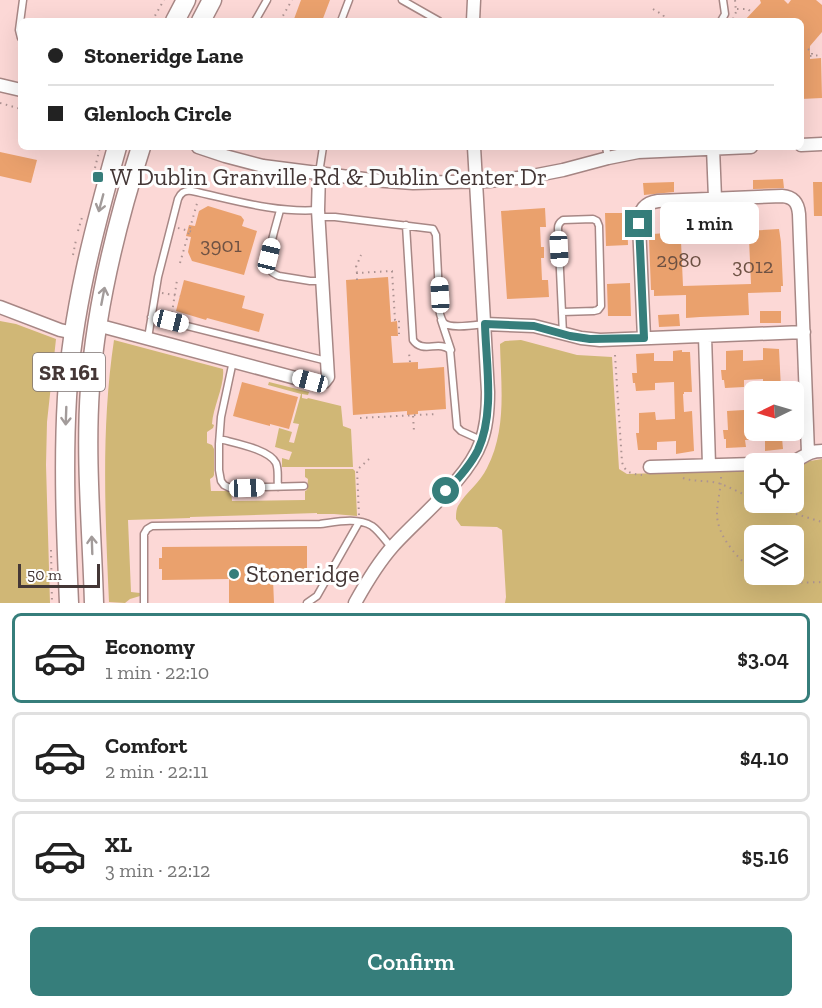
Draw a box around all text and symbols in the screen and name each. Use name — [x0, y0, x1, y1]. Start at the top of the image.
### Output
text: Stoneridge Lane — [84, 42, 243, 69]
text: Glenloch Circle — [84, 100, 232, 127]
place label: W Dublin Granville Rd & Dublin Center Dr — [110, 162, 547, 191]
marker: W Dublin Granville Rd & Dublin Center Dr — [91, 170, 105, 184]
one-way arrow — [95, 193, 107, 212]
callout: 1 min — [660, 203, 759, 245]
route end — [625, 210, 652, 237]
text: 1 min — [686, 211, 733, 235]
car — [549, 231, 569, 267]
house number: 3901 — [200, 232, 242, 257]
car — [256, 236, 282, 276]
house number: 2980 — [656, 247, 702, 272]
house number: 3012 — [732, 253, 774, 278]
car — [430, 277, 450, 313]
one-way arrow — [98, 287, 109, 306]
car — [151, 308, 191, 334]
road number: SR 161 — [33, 353, 105, 391]
car — [290, 368, 330, 394]
north arrow — [744, 381, 804, 441]
map controls — [744, 381, 804, 585]
one-way arrow — [61, 405, 72, 425]
button: locate — [744, 453, 804, 513]
route start — [432, 477, 459, 504]
car — [229, 478, 265, 498]
button: layers — [744, 525, 804, 585]
one-way arrow — [86, 535, 98, 555]
place label: Stoneridge — [246, 559, 359, 588]
scale bar — [18, 561, 100, 588]
text: 50 m — [27, 565, 62, 584]
marker: Stoneridge — [227, 567, 241, 581]
icon: car — [33, 631, 87, 685]
text: Economy — [105, 633, 195, 660]
text: $3.04 — [737, 645, 789, 672]
text: 1 min · 22:10 — [105, 660, 209, 684]
icon: car — [33, 730, 87, 784]
text: Comfort — [105, 732, 187, 759]
text: $4.10 — [740, 744, 789, 771]
text: 2 min · 22:11 — [105, 759, 208, 783]
icon: car — [33, 829, 87, 883]
text: XL — [105, 831, 132, 858]
text: $5.16 — [742, 843, 789, 870]
text: 3 min · 22:12 — [105, 858, 210, 882]
button: Confirm — [30, 927, 792, 996]

